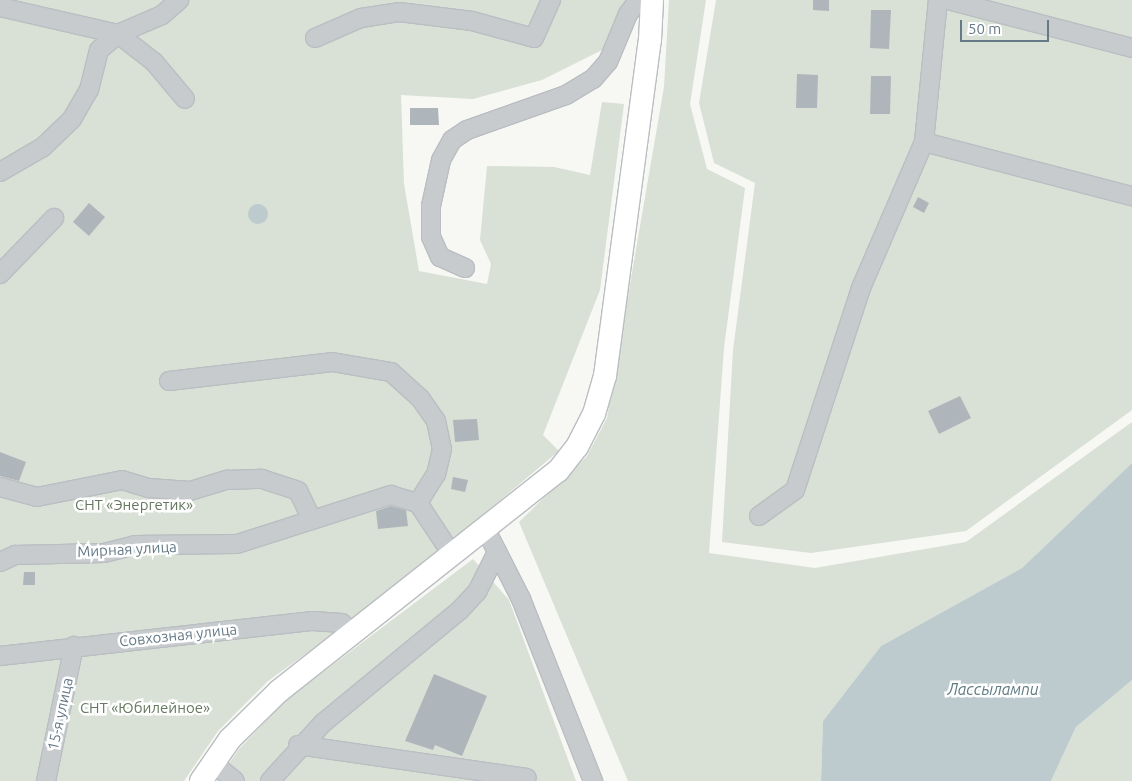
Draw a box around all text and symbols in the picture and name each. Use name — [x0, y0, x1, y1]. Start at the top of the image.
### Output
scale bar — [962, 10, 1051, 42]
text: 50 m — [968, 20, 1001, 37]
park label: СНТ «Энергетик» — [75, 496, 193, 514]
street label: Мирная улица — [77, 537, 177, 561]
street label: Совхозная улица — [118, 620, 238, 650]
street label: 15-я улица — [44, 676, 76, 752]
water label: Лассылампи — [947, 679, 1039, 699]
park label: СНТ «Юбилейное» — [80, 699, 210, 717]

